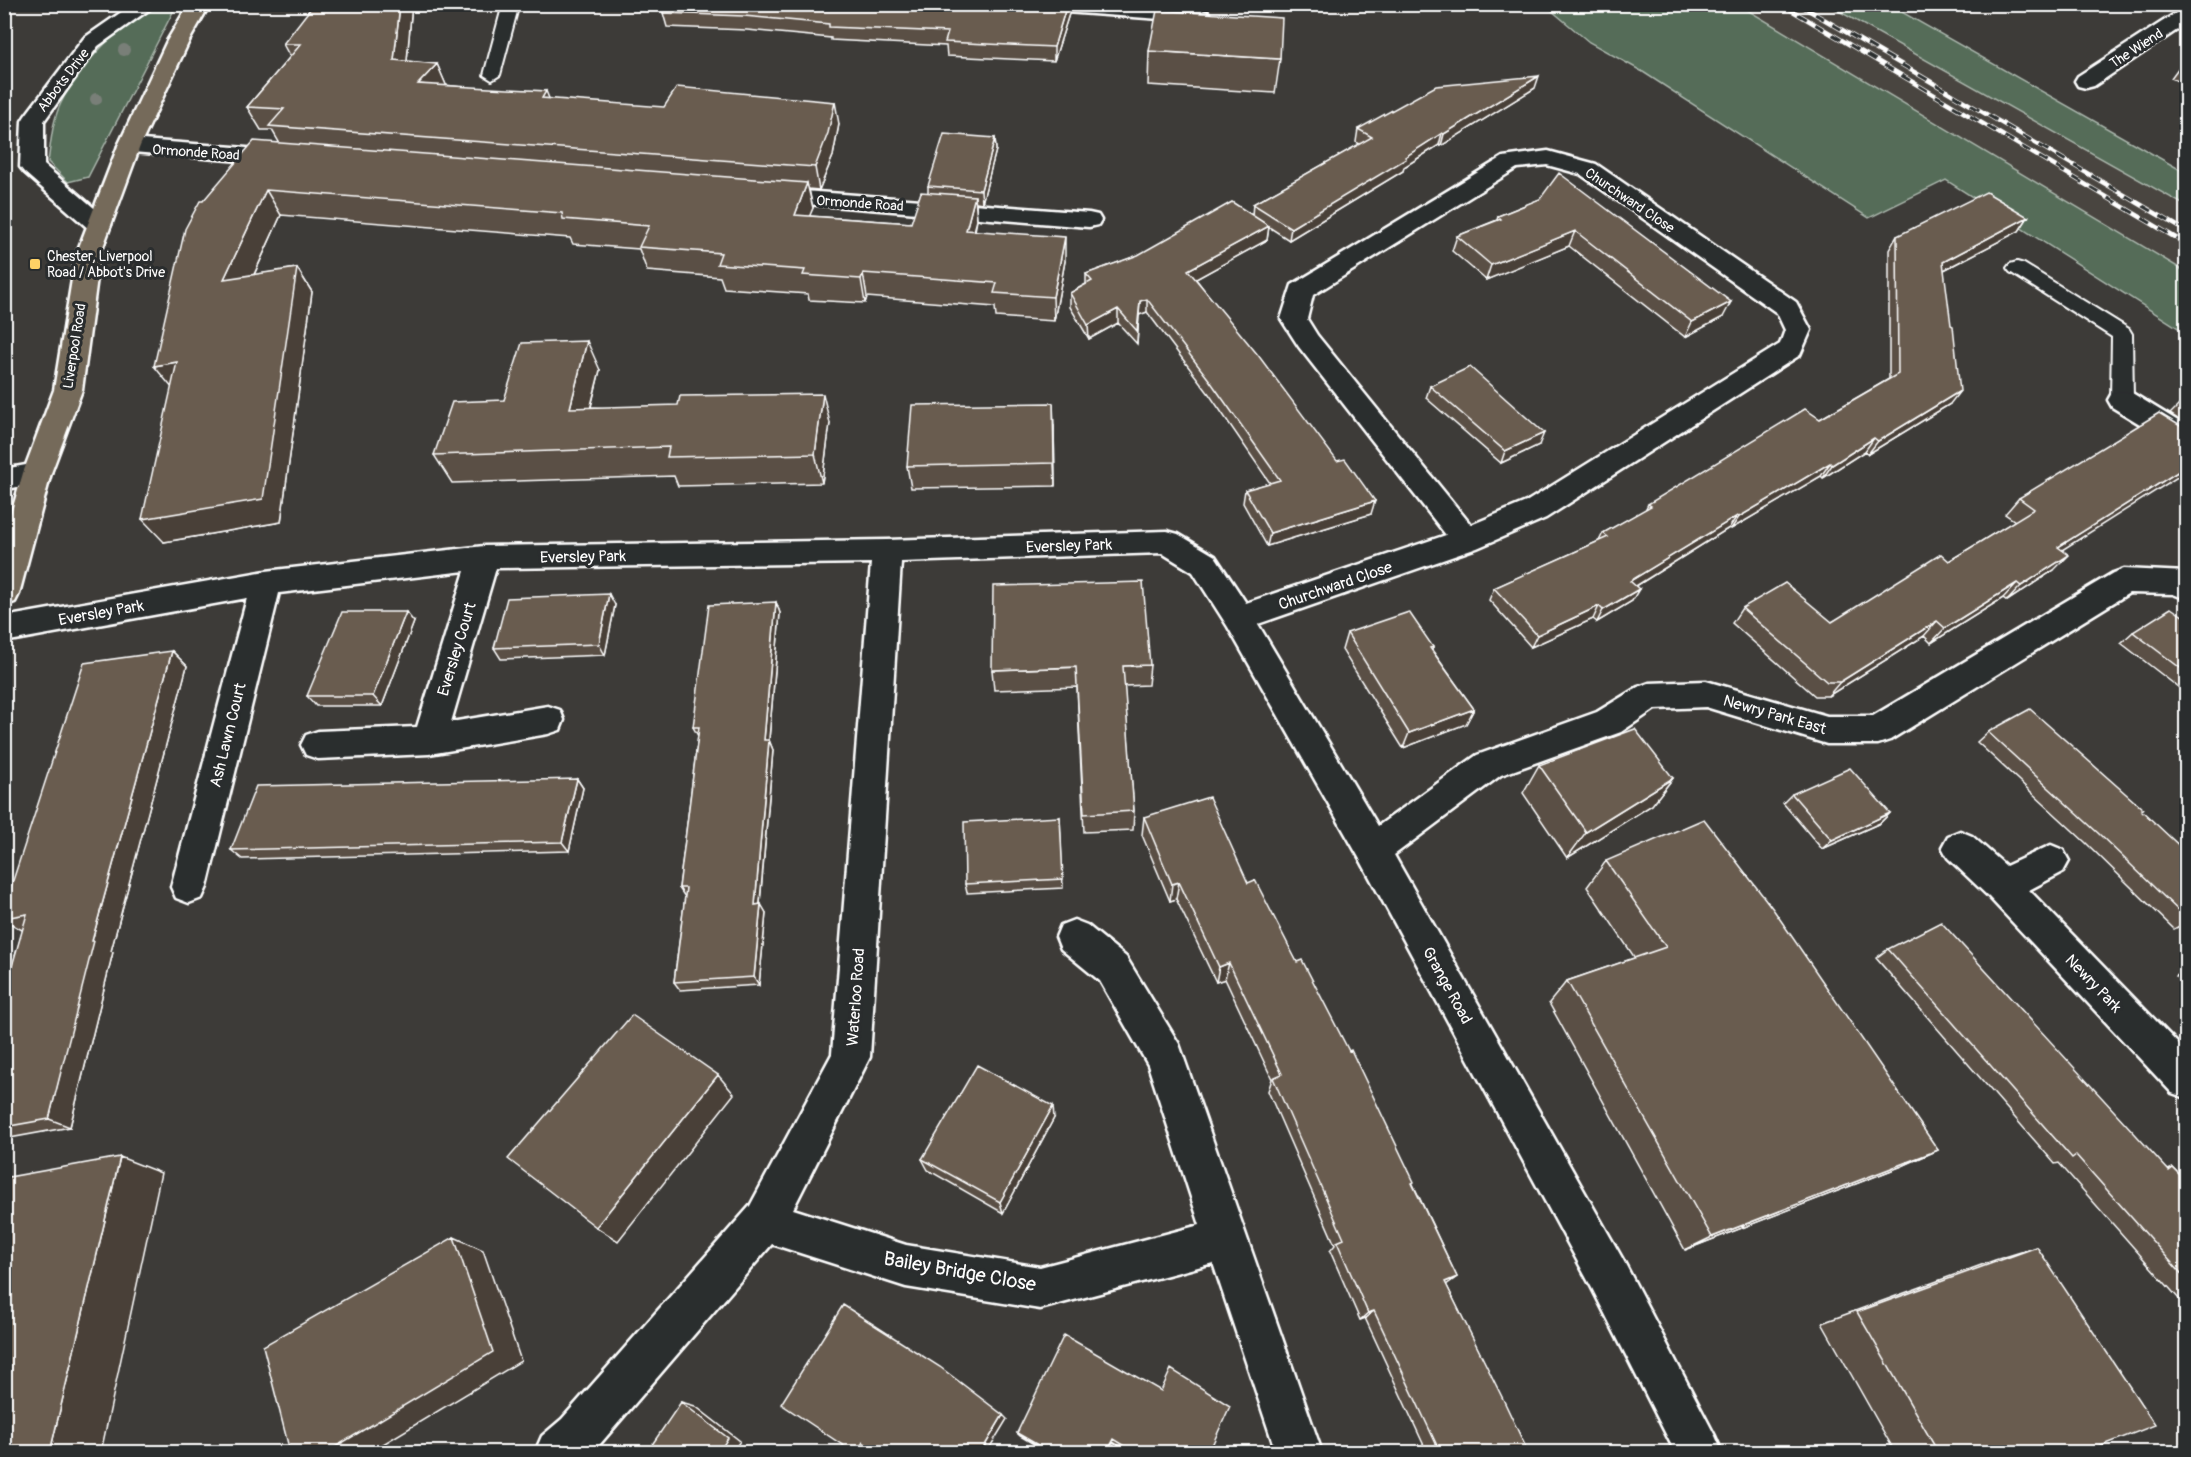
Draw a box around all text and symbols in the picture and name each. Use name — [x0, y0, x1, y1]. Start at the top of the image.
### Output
street label: The Wiend — [2106, 25, 2166, 72]
street label: Abbots Drive — [34, 45, 93, 115]
street label: Ormonde Road — [152, 141, 240, 164]
street label: Churchward Close — [1582, 164, 1678, 237]
street label: Ormonde Road — [816, 192, 904, 215]
place label: Chester, Liverpool Road / Abbot's Drive — [47, 248, 165, 281]
marker: Chester, Liverpool Road / Abbot's Drive — [28, 257, 42, 271]
street label: Liverpool Road — [59, 302, 90, 390]
street label: Eversley Park — [1026, 534, 1113, 557]
street label: Eversley Park — [540, 546, 627, 568]
street label: Churchward Close — [1276, 557, 1395, 615]
street label: Eversley Park — [57, 596, 146, 630]
street label: Eversley Court — [433, 599, 481, 699]
street label: Ash Lawn Court — [205, 680, 251, 790]
street label: Newry Park East — [1721, 691, 1829, 739]
street label: Grange Road — [1418, 944, 1476, 1027]
street label: Waterloo Road — [843, 947, 869, 1047]
street label: Newry Park — [2061, 950, 2126, 1017]
street label: Bailey Bridge Close — [882, 1246, 1038, 1297]

